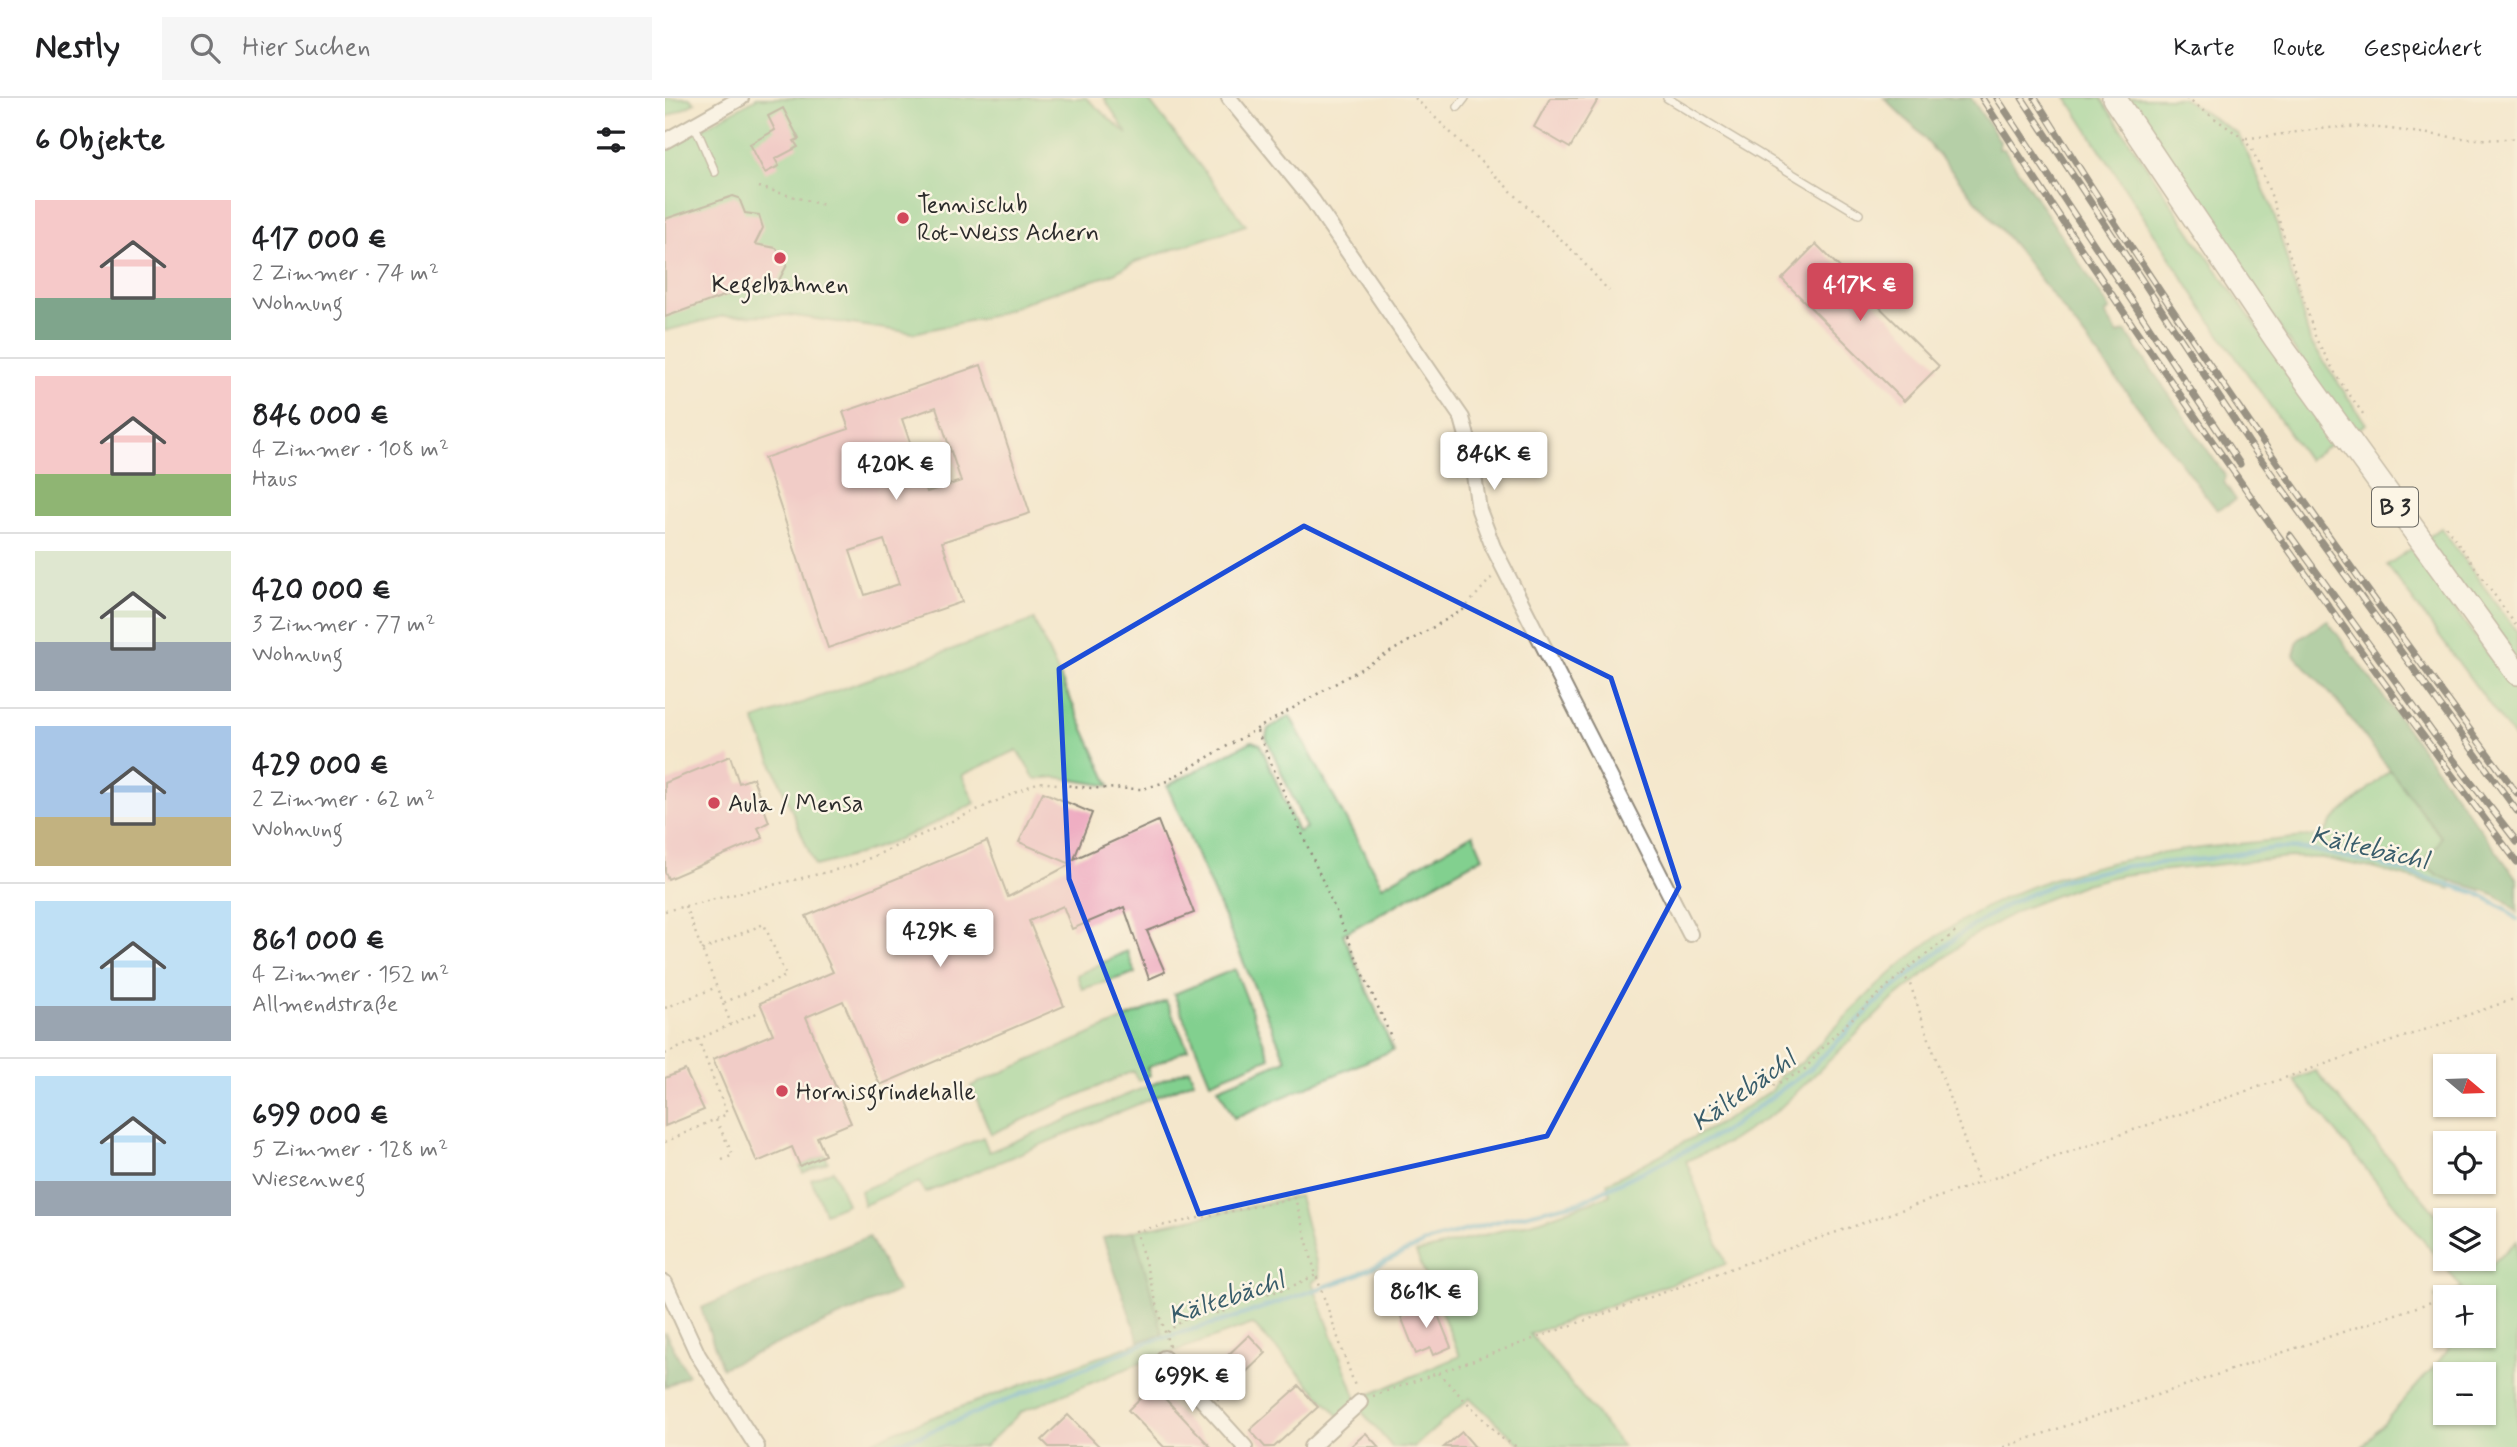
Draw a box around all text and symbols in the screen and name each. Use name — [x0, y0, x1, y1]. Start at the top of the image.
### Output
search box — [162, 17, 652, 80]
text: Nestly — [35, 26, 120, 70]
icon: search — [186, 29, 224, 67]
text: Hier suchen — [242, 31, 371, 65]
text: Karte — [2173, 33, 2235, 64]
text: Route — [2273, 33, 2325, 64]
text: Gespeichert — [2363, 33, 2482, 64]
text: 6 Objekte — [35, 121, 165, 160]
icon: filters — [592, 121, 630, 159]
place label: Tennisclub Rot-Weiss Achern — [917, 190, 1099, 249]
marker: Tennisclub Rot-Weiss Achern — [895, 210, 911, 226]
text: 417 000 € — [252, 220, 387, 259]
icon: home — [91, 228, 175, 312]
marker: Kegelbahnen — [772, 250, 788, 266]
text: 2 Zimmer · 74 m² — [252, 259, 439, 289]
pin: 417K € — [1803, 264, 1917, 323]
place label: Kegelbahnen — [711, 270, 849, 304]
text: 417K € — [1823, 271, 1897, 301]
text: Wohnung — [252, 289, 343, 319]
text: 846 000 € — [252, 396, 389, 435]
icon: home — [91, 404, 175, 488]
pin: 846K € — [1437, 432, 1551, 492]
text: 4 Zimmer · 108 m² — [252, 435, 449, 465]
text: 846K € — [1456, 440, 1532, 470]
pin: 420K € — [839, 442, 953, 502]
text: 420K € — [858, 450, 934, 480]
text: Haus — [252, 465, 298, 495]
road number: B 3 — [2372, 488, 2418, 526]
text: 420 000 € — [252, 571, 391, 610]
icon: home — [91, 579, 175, 663]
text: 3 Zimmer · 77 m² — [252, 610, 436, 640]
text: Wohnung — [252, 640, 343, 670]
text: 429 000 € — [252, 746, 389, 785]
icon: home — [91, 754, 175, 838]
text: 2 Zimmer · 62 m² — [252, 785, 435, 815]
place label: Aula / Mensa — [728, 789, 863, 820]
marker: Aula / Mensa — [706, 795, 722, 811]
text: Wohnung — [252, 815, 343, 845]
water label: Kältebächl — [2307, 819, 2433, 879]
pin: 429K € — [883, 910, 997, 969]
text: 429K € — [902, 917, 978, 947]
text: 861 000 € — [252, 921, 385, 960]
icon: home — [91, 929, 175, 1013]
text: 4 Zimmer · 152 m² — [252, 960, 449, 990]
text: Allmendstraße — [252, 990, 398, 1020]
water label: Kältebächl — [1685, 1042, 1804, 1140]
north arrow — [2433, 1054, 2495, 1116]
map controls — [2433, 1054, 2496, 1425]
place label: Hornisgrindehalle — [796, 1077, 976, 1111]
marker: Hornisgrindehalle — [774, 1083, 790, 1099]
text: 699 000 € — [252, 1096, 389, 1135]
icon: home — [91, 1104, 175, 1188]
button: locate — [2433, 1131, 2496, 1194]
text: 5 Zimmer · 128 m² — [252, 1135, 448, 1165]
text: Wiesenweg — [252, 1165, 366, 1195]
button: layers — [2433, 1208, 2496, 1271]
water label: Kältebächl — [1164, 1264, 1290, 1334]
pin: 861K € — [1369, 1270, 1483, 1330]
text: 861K € — [1390, 1278, 1462, 1308]
button: + — [2433, 1285, 2496, 1348]
pin: 699K € — [1135, 1354, 1249, 1414]
text: 699K € — [1154, 1362, 1230, 1392]
button: − — [2433, 1362, 2496, 1425]

